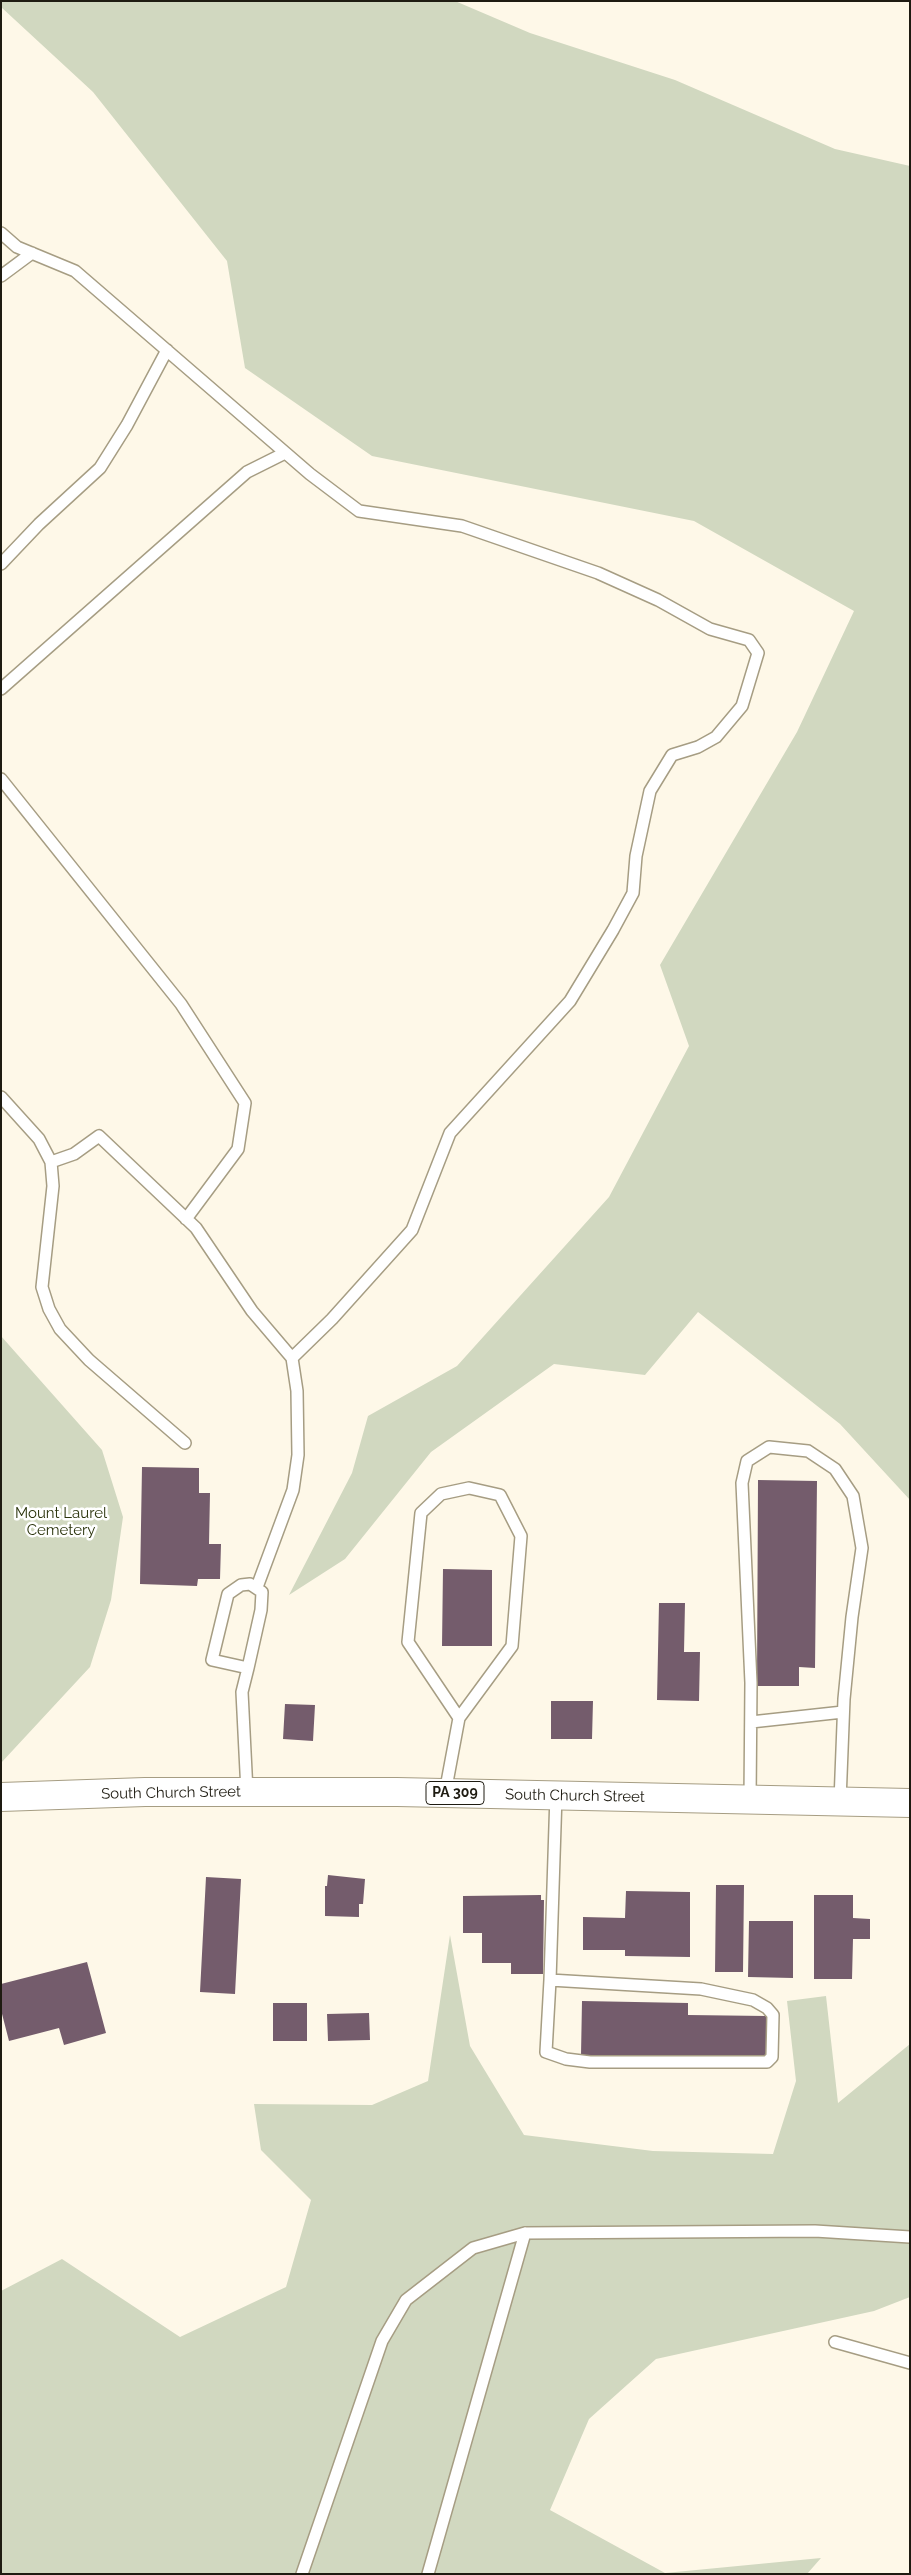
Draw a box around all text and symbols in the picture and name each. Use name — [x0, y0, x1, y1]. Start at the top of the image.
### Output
park label: Mount Laurel Cemetery — [15, 1504, 107, 1539]
road number: PA 309 — [426, 1782, 484, 1805]
street label: South Church Street — [101, 1783, 241, 1803]
street label: South Church Street — [505, 1786, 645, 1806]

